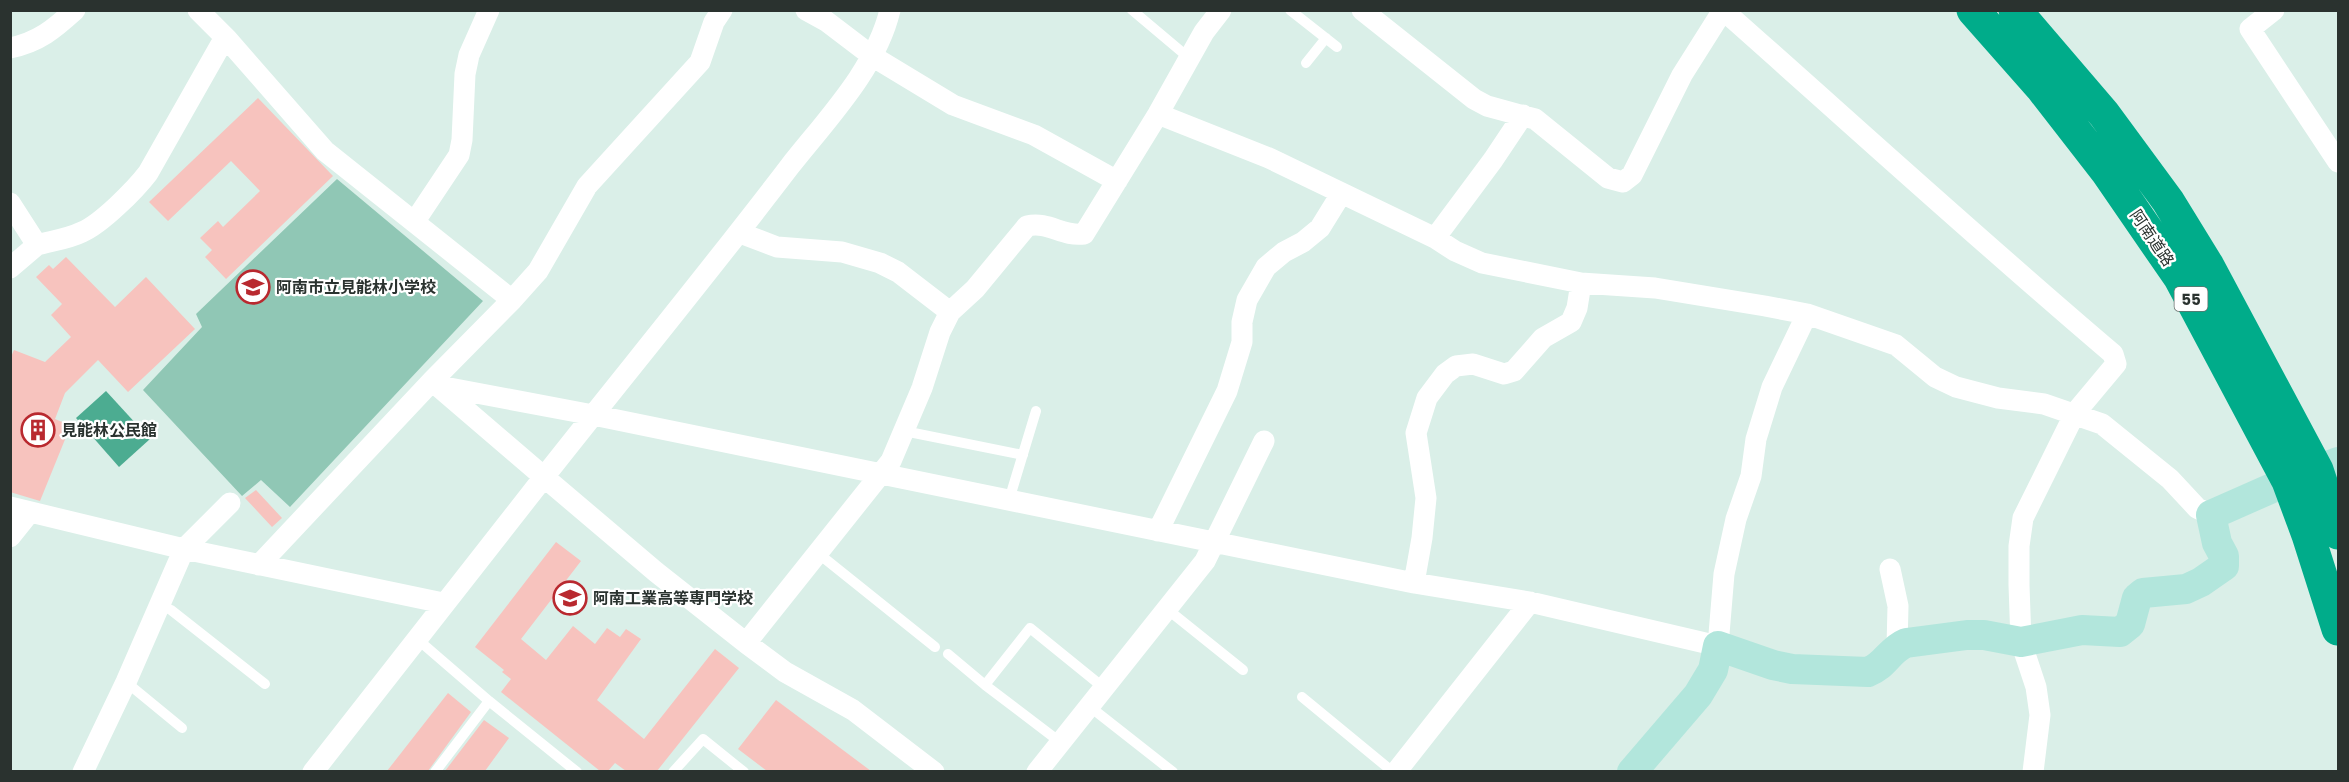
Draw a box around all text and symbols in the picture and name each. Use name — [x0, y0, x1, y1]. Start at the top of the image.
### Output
street label: 阿南道路 — [2125, 205, 2179, 271]
school or university icon: 阿南市立見能林小学校 — [235, 269, 271, 305]
place label: 阿南市立見能林小学校 — [276, 276, 436, 299]
road number: 55 — [2174, 287, 2208, 311]
building icon: 見能林公民館 — [20, 412, 56, 448]
place label: 見能林公民館 — [61, 419, 157, 442]
school or university icon: 阿南工業高等専門学校 — [552, 580, 588, 616]
place label: 阿南工業高等専門学校 — [593, 587, 753, 610]

